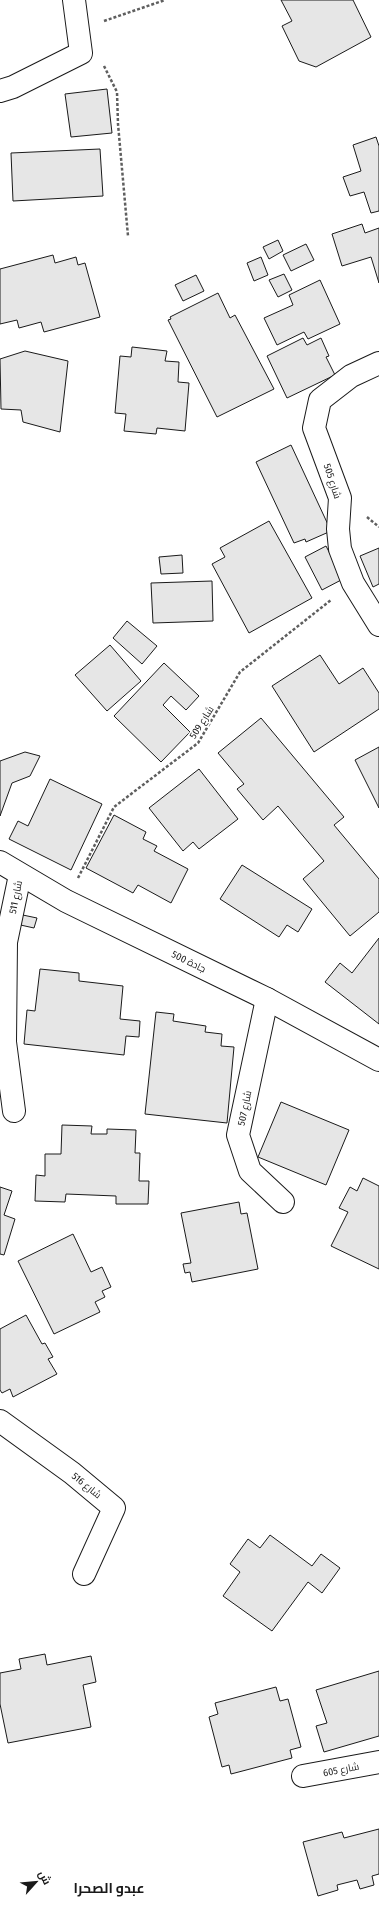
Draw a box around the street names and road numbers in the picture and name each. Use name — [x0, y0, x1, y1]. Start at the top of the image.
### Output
street label: شارع 505 — [321, 462, 343, 500]
street label: شارع 509 — [187, 704, 217, 741]
street label: شارع 511 — [7, 880, 25, 915]
street label: جادة 500 — [170, 948, 208, 975]
street label: شارع 507 — [235, 1090, 255, 1127]
street label: شارع 516 — [69, 1470, 104, 1501]
street label: شارع 605 — [322, 1761, 360, 1779]

